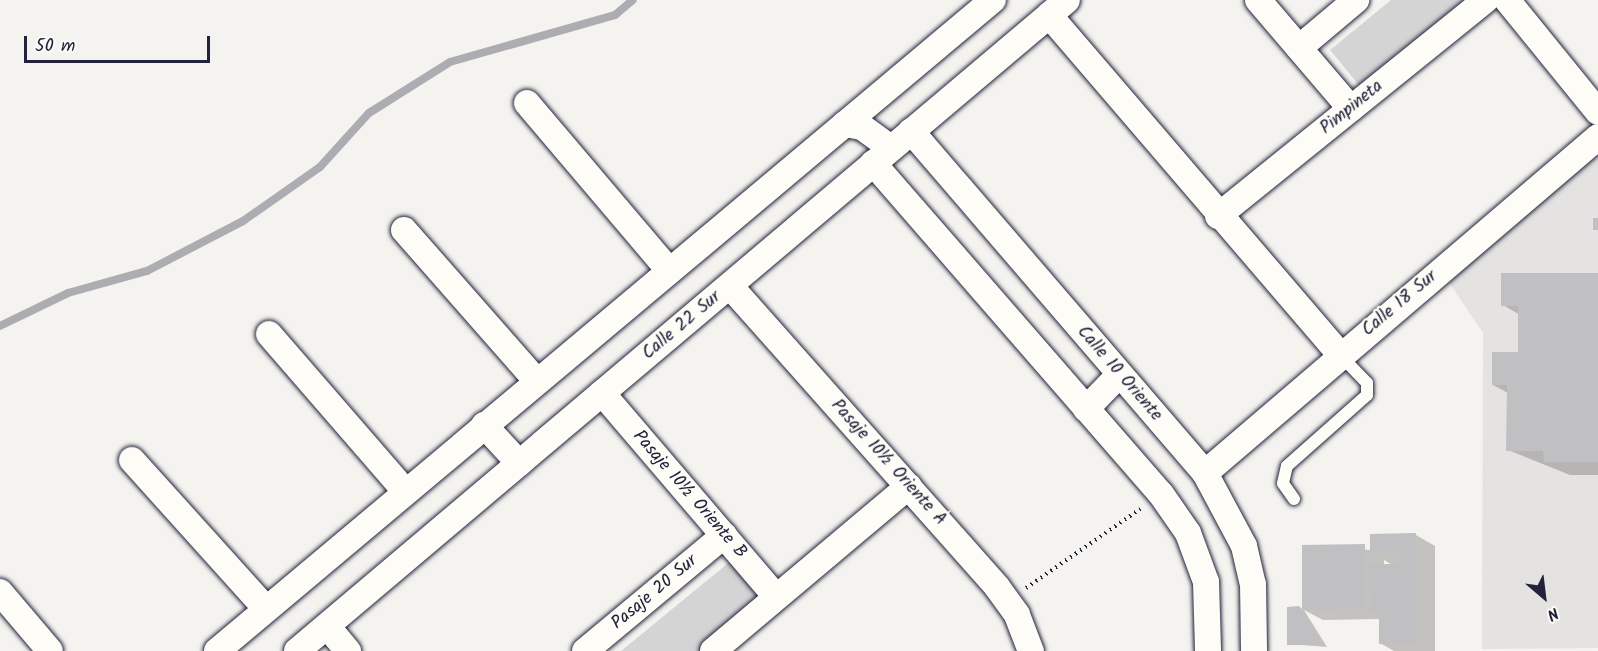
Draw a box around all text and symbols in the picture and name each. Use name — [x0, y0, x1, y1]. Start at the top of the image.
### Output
scale bar — [27, 24, 213, 62]
text: 50 m — [35, 32, 75, 61]
street label: Pimpineta — [1316, 76, 1388, 140]
street label: Calle 18 Sur — [1358, 266, 1442, 342]
street label: Calle 22 Sur — [638, 287, 726, 365]
street label: Calle 10 Oriente — [1072, 322, 1166, 426]
street label: Pasaje 10½ Oriente A — [826, 395, 950, 531]
street label: Pasaje 10½ Oriente B — [627, 426, 751, 564]
street label: Pasaje 20 Sur — [608, 551, 702, 635]
north arrow — [1514, 567, 1574, 627]
text: N — [1542, 600, 1563, 627]

